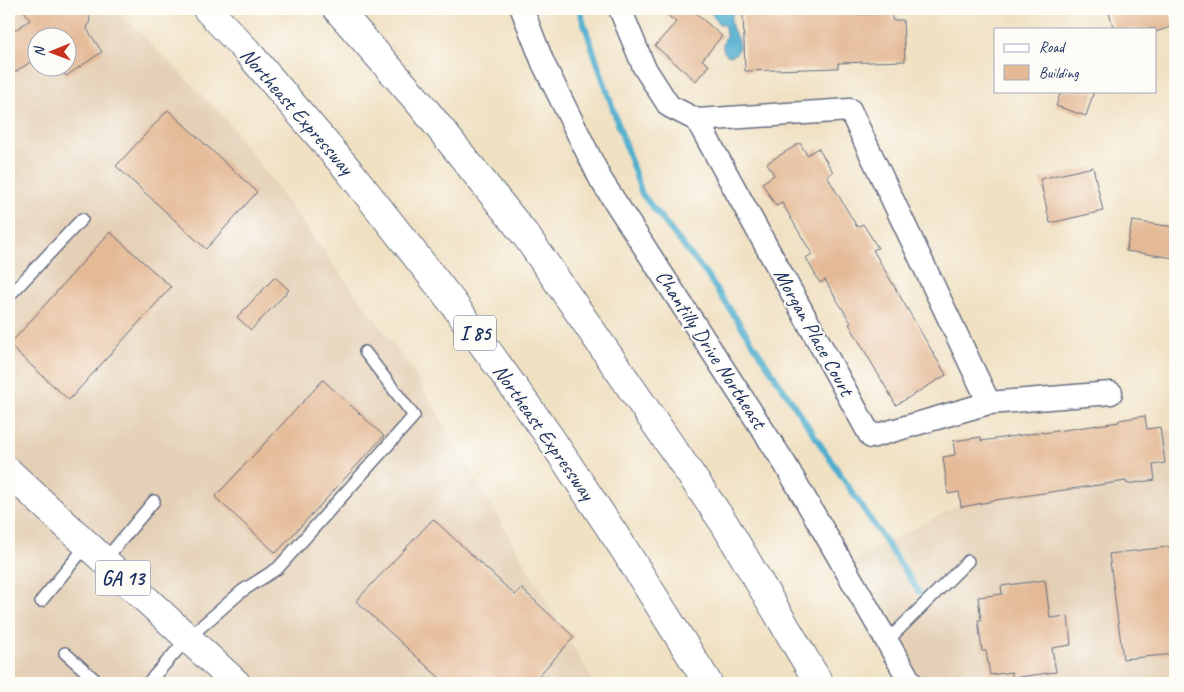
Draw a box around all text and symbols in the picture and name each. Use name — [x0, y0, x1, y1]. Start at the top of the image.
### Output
north arrow — [28, 28, 78, 78]
legend — [994, 28, 1156, 92]
text: Road — [1039, 38, 1066, 57]
street label: Northeast Expressway — [235, 42, 361, 181]
text: N — [31, 45, 48, 57]
text: Building — [1039, 64, 1079, 83]
street label: Morgan Place Court — [768, 264, 861, 402]
street label: Chantilly Drive Northeast — [650, 265, 773, 435]
road number: I 85 — [454, 316, 496, 350]
street label: Northeast Expressway — [487, 359, 602, 507]
road number: GA 13 — [96, 560, 150, 596]

